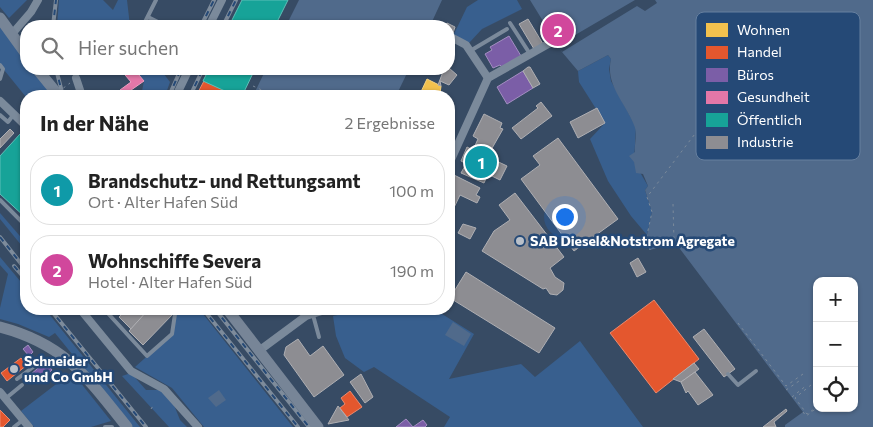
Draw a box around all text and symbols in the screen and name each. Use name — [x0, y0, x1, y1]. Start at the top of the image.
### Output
pin: 2 — [542, 11, 574, 49]
legend — [696, 12, 860, 160]
search box — [20, 20, 455, 75]
text: Wohnen — [737, 21, 790, 38]
icon: search — [38, 34, 66, 62]
text: Hier suchen — [78, 36, 179, 59]
text: Handel — [737, 43, 782, 60]
text: Büros — [737, 66, 774, 83]
text: Gesundheit — [737, 88, 810, 105]
text: In der Nähe — [40, 110, 149, 135]
text: Öffentlich — [737, 111, 802, 128]
text: 2 Ergebnisse — [345, 113, 435, 132]
text: Industrie — [737, 133, 794, 150]
pin: 1 — [465, 143, 497, 181]
text: Brandschutz- und Rettungsamt — [88, 169, 361, 192]
text: 1 — [53, 181, 61, 200]
text: 100 m — [389, 181, 434, 200]
text: Ort · Alter Hafen Süd — [88, 192, 238, 211]
your location — [552, 204, 578, 230]
place label: SAB Diesel&Notstrom Agregate — [530, 232, 735, 249]
marker: SAB Diesel&Notstrom Agregate — [514, 235, 526, 247]
text: Wohnschiffe Severa — [88, 249, 261, 272]
text: 2 — [52, 261, 62, 280]
text: 190 m — [390, 261, 434, 280]
text: Hotel · Alter Hafen Süd — [88, 272, 252, 291]
map controls — [813, 277, 858, 412]
button: + — [813, 277, 858, 322]
button: − — [813, 322, 858, 367]
place label: Schneider und Co GmbH — [24, 352, 113, 385]
marker: Schneider und Co GmbH — [8, 363, 20, 375]
button: locate — [813, 367, 858, 412]

